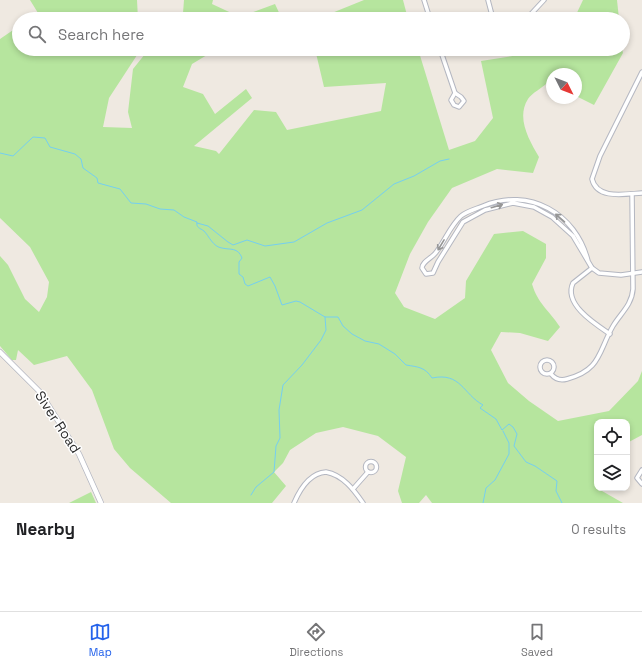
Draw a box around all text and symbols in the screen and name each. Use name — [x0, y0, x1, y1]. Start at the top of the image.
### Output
search box — [12, 12, 630, 56]
icon: search — [26, 23, 48, 45]
text: Search here — [58, 25, 144, 44]
north arrow — [546, 68, 582, 104]
one-way arrow — [491, 202, 504, 209]
one-way arrow — [555, 213, 566, 222]
one-way arrow — [437, 239, 445, 250]
street label: Siver Road — [31, 387, 85, 457]
map controls — [594, 419, 630, 491]
button: locate — [594, 419, 630, 455]
button: layers — [594, 455, 630, 491]
text: Nearby — [16, 518, 75, 540]
text: 0 results — [571, 521, 626, 538]
tab: Map — [89, 621, 112, 659]
tab: Directions — [289, 621, 343, 659]
tab: Saved — [521, 621, 553, 659]

